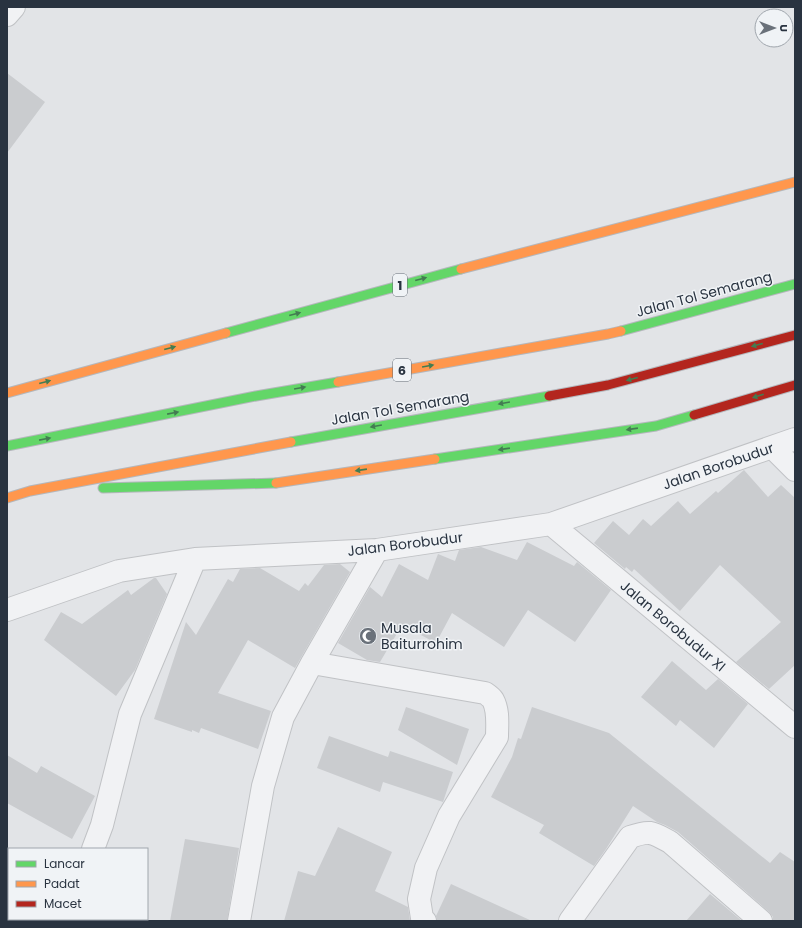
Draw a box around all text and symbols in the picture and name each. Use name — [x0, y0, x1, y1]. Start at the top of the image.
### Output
north arrow — [754, 8, 794, 48]
text: U — [776, 24, 792, 32]
street label: Jalan Tol Semarang — [634, 266, 774, 322]
road number: 1 — [393, 274, 407, 296]
one-way arrow — [415, 276, 427, 282]
one-way arrow — [289, 310, 302, 316]
one-way arrow — [751, 342, 763, 348]
one-way arrow — [164, 345, 176, 351]
road number: 6 — [393, 359, 411, 381]
one-way arrow — [422, 363, 434, 369]
one-way arrow — [626, 376, 638, 382]
one-way arrow — [39, 379, 51, 385]
one-way arrow — [294, 385, 306, 391]
street label: Jalan Tol Semarang — [329, 386, 471, 430]
one-way arrow — [751, 393, 763, 399]
one-way arrow — [498, 401, 510, 407]
one-way arrow — [167, 410, 179, 416]
one-way arrow — [370, 424, 382, 430]
one-way arrow — [626, 427, 638, 433]
one-way arrow — [39, 435, 51, 441]
street label: Jalan Borobudur — [660, 438, 776, 494]
one-way arrow — [498, 446, 510, 452]
one-way arrow — [355, 467, 367, 473]
street label: Jalan Borobudur — [346, 527, 464, 561]
street label: Jalan Borobudur XI — [616, 576, 730, 676]
place label: Musala Baiturrohim — [381, 618, 463, 654]
mosque icon: Musala Baiturrohim — [358, 626, 378, 646]
legend — [8, 848, 148, 920]
text: Lancar — [44, 855, 85, 872]
text: Padat — [44, 875, 80, 892]
text: Macet — [44, 895, 82, 912]

